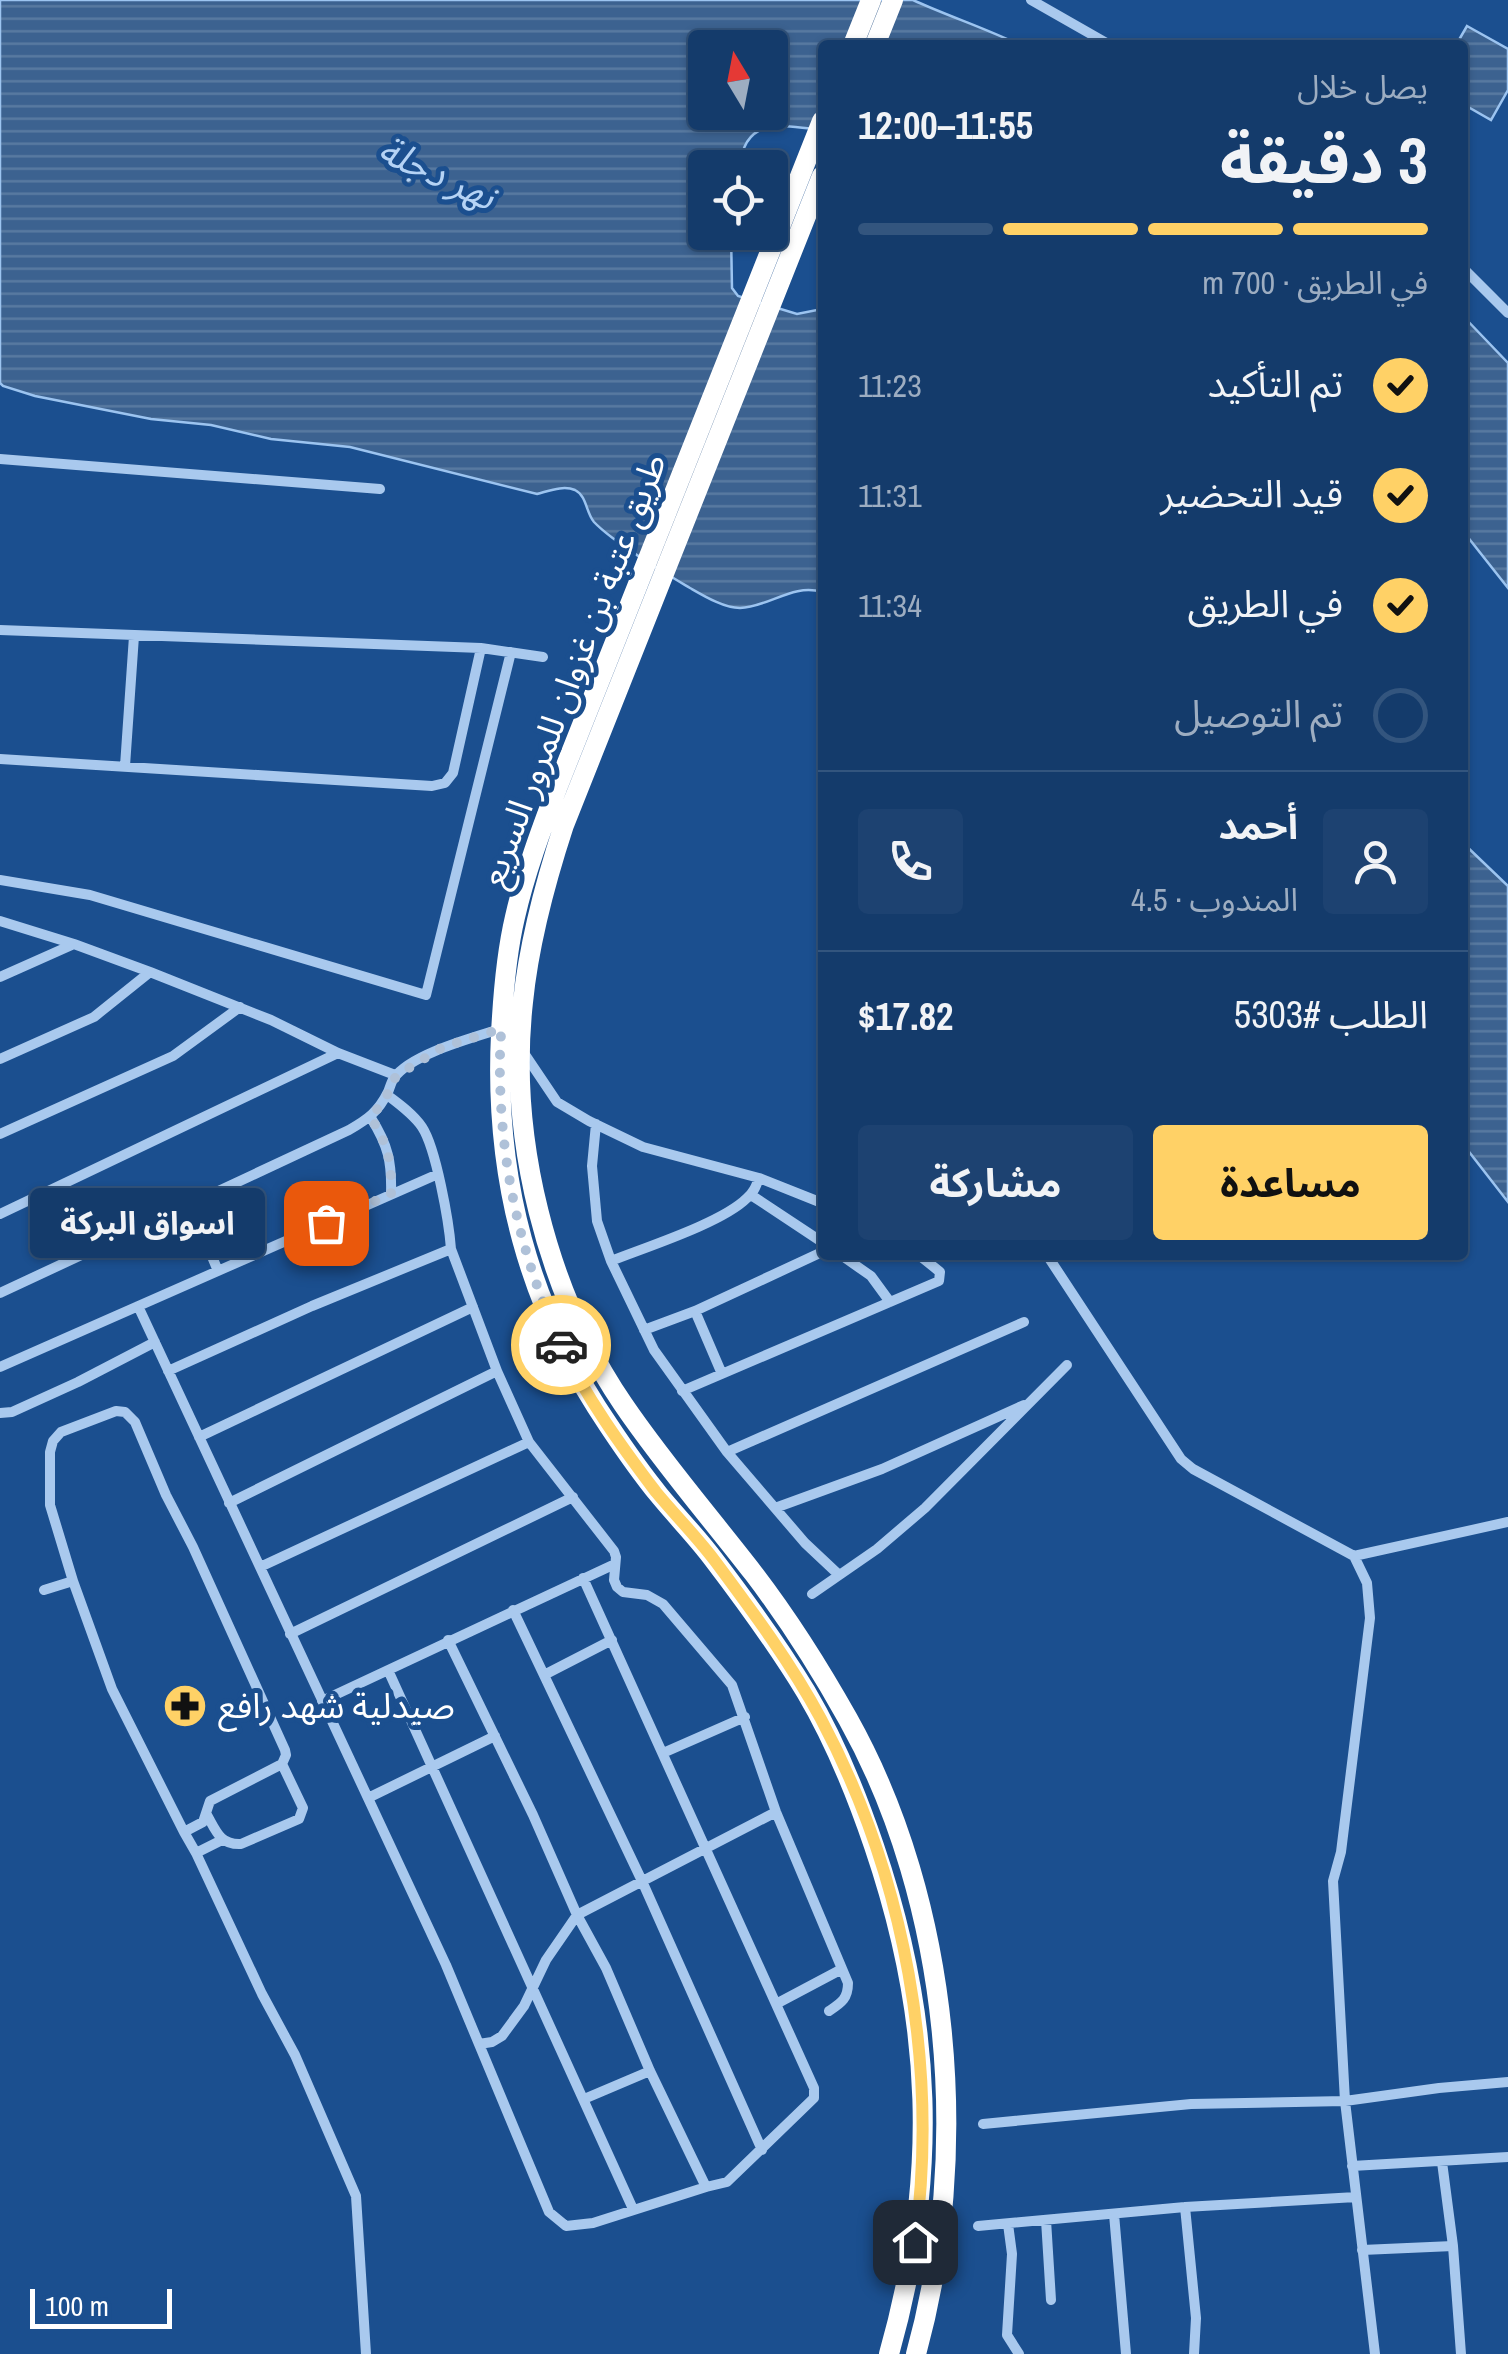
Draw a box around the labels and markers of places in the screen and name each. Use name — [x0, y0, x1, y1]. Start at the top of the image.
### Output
pin — [284, 1181, 369, 1266]
callout: اسواق البركة — [31, 1188, 266, 1258]
place label: صيدلية شهد رافع — [218, 1682, 455, 1732]
pharmacy icon: صيدلية شهد رافع — [162, 1683, 208, 1729]
pin — [873, 2200, 958, 2285]

